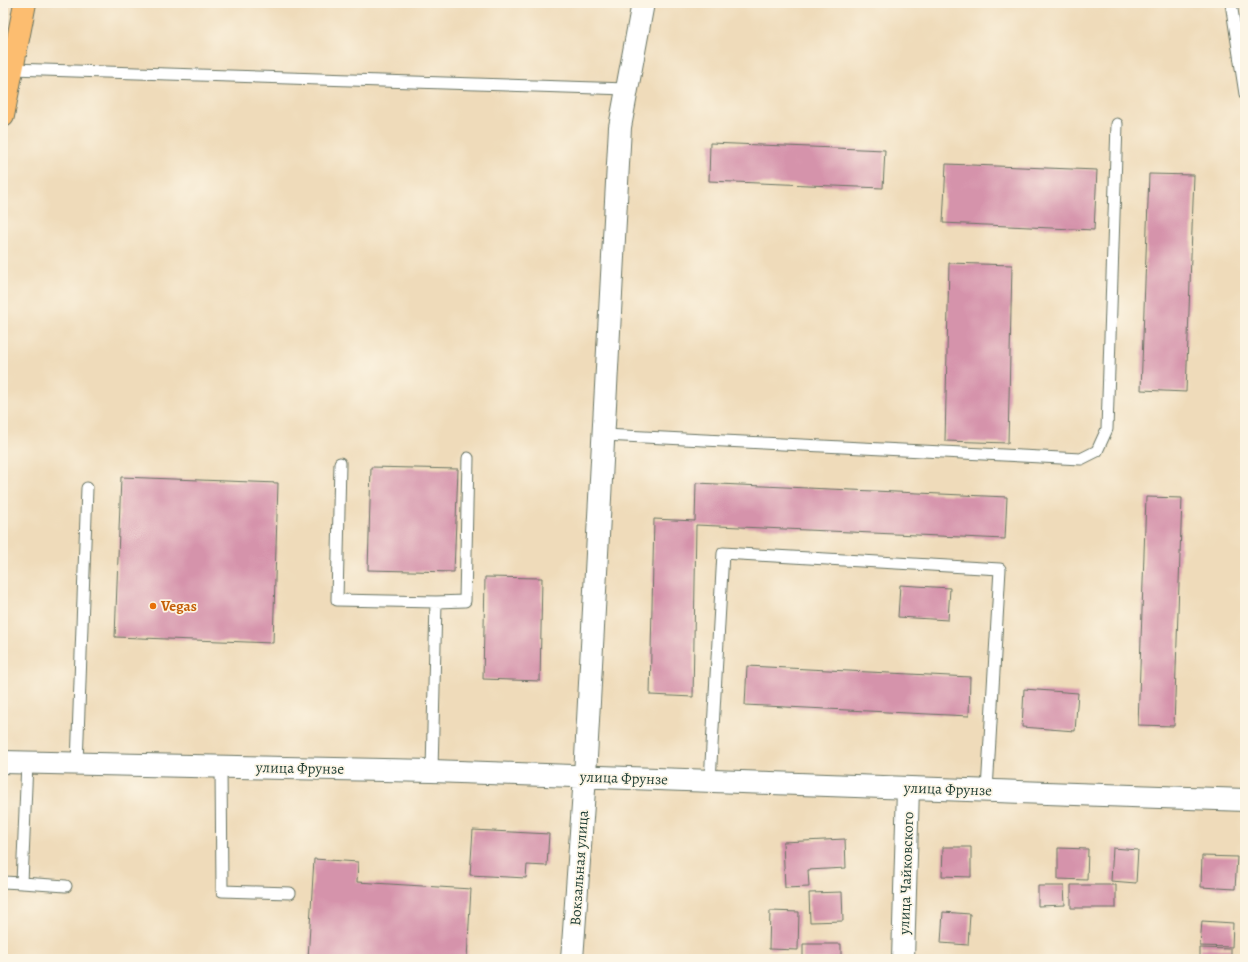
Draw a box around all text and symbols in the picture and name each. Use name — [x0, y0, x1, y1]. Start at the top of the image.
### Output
place label: Vegas — [160, 596, 197, 616]
marker: Vegas — [148, 601, 158, 611]
street label: улица Фрунзе — [255, 757, 344, 779]
street label: улица Фрунзе — [579, 766, 669, 790]
street label: улица Фрунзе — [903, 777, 993, 801]
street label: Вокзальная улица — [565, 810, 593, 926]
street label: улица Чайковского — [894, 811, 918, 936]

